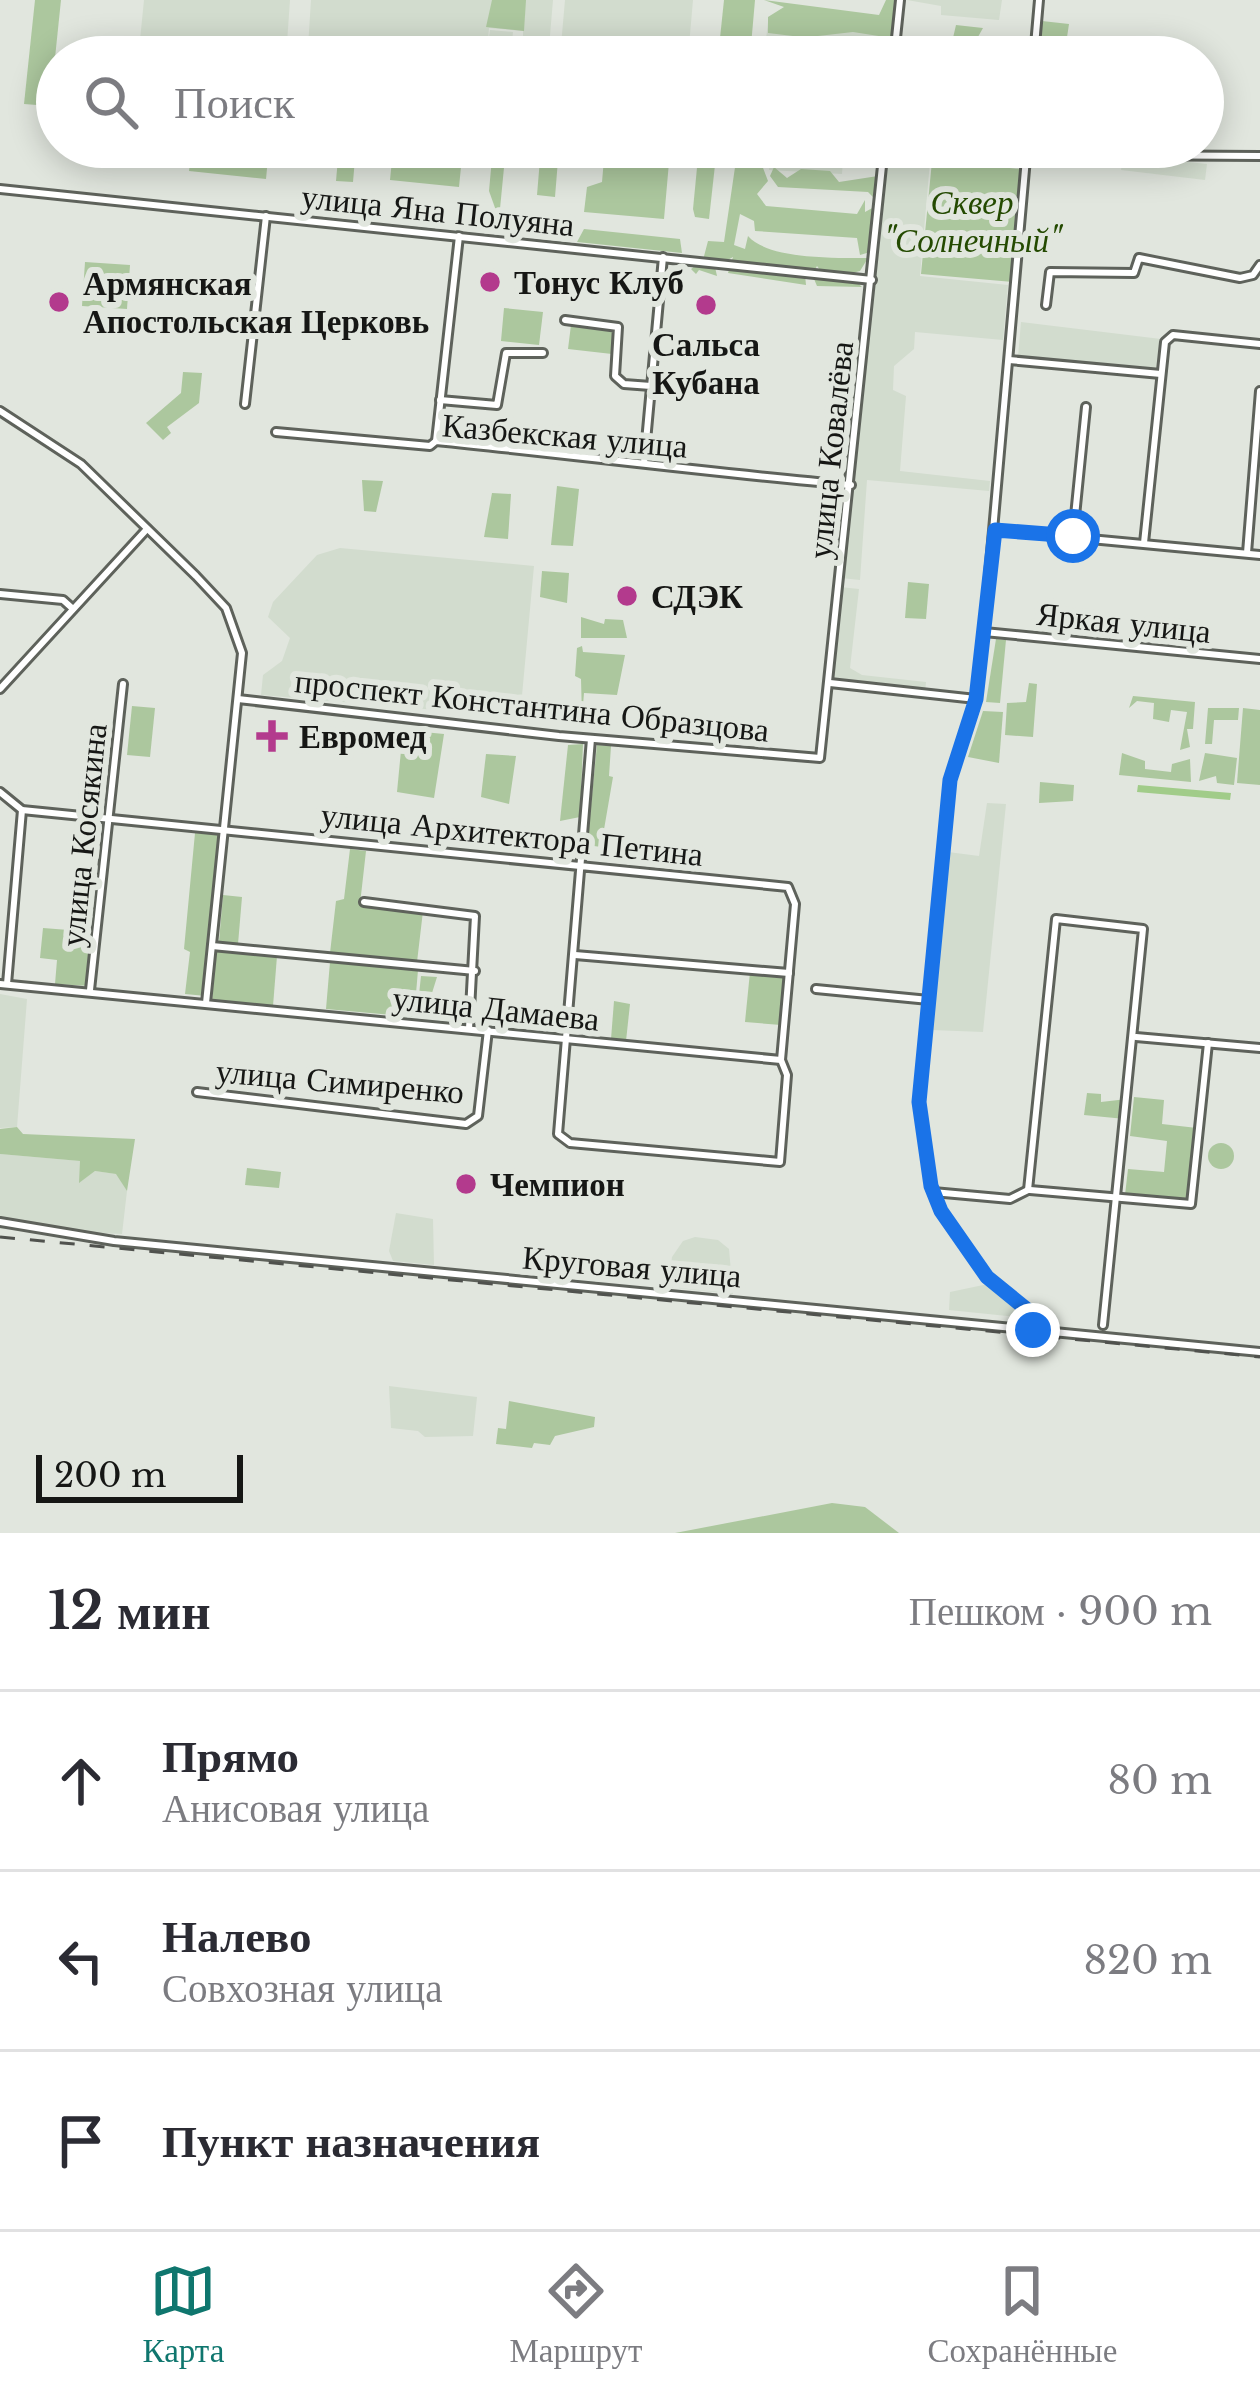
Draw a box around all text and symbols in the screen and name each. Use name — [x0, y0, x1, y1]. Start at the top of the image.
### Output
search box — [36, 36, 1224, 168]
icon: search — [78, 69, 144, 135]
text: Поиск — [174, 74, 295, 130]
street label: улица Яна Полуяна — [299, 176, 577, 245]
park label: Сквер "Солнечный" — [883, 182, 1064, 261]
place label: Тонус Клуб — [514, 262, 684, 303]
place label: Армянская Апостольская Церковь — [83, 263, 429, 342]
marker: Тонус Клуб — [477, 269, 503, 295]
marker: Армянская Апостольская Церковь — [46, 289, 72, 315]
marker: Сальса Кубана — [693, 292, 719, 318]
place label: Сальса Кубана — [652, 324, 760, 403]
street label: улица Ковалёва — [799, 339, 862, 561]
street label: Казбекская улица — [440, 404, 690, 467]
route start — [1046, 509, 1100, 563]
place label: СДЭК — [651, 576, 743, 617]
marker: СДЭК — [614, 583, 640, 609]
street label: Яркая улица — [1035, 593, 1213, 652]
street label: проспект Константина Образцова — [293, 660, 772, 751]
place label: Евромед — [299, 716, 427, 757]
marker: Евромед — [256, 720, 288, 752]
street label: улица Косякина — [51, 721, 116, 949]
street label: улица Архитектора Петина — [319, 794, 705, 875]
street label: улица Дамаева — [390, 977, 602, 1040]
street label: улица Симиренко — [214, 1050, 466, 1113]
place label: Чемпион — [490, 1164, 625, 1205]
marker: Чемпион — [453, 1171, 479, 1197]
street label: Круговая улица — [521, 1237, 744, 1297]
route end — [1006, 1303, 1060, 1357]
scale bar — [36, 1449, 243, 1502]
text: 200 m — [54, 1455, 166, 1496]
text: 12 мин — [48, 1580, 211, 1643]
text: Пешком · 900 m — [909, 1587, 1212, 1636]
text: Прямо — [162, 1728, 299, 1784]
icon: ahead — [48, 1748, 114, 1814]
text: 80 m — [1107, 1756, 1212, 1805]
text: Анисовая улица — [162, 1784, 429, 1833]
text: Налево — [162, 1908, 312, 1964]
icon: left — [48, 1928, 114, 1994]
text: 820 m — [1083, 1936, 1212, 1985]
text: Совхозная улица — [162, 1964, 442, 2013]
icon: arrive — [48, 2108, 114, 2174]
text: Пункт назначения — [162, 2113, 540, 2169]
tab: Карта — [143, 2258, 224, 2371]
tab: Маршрут — [510, 2258, 642, 2371]
tab: Сохранённые — [928, 2258, 1117, 2371]

